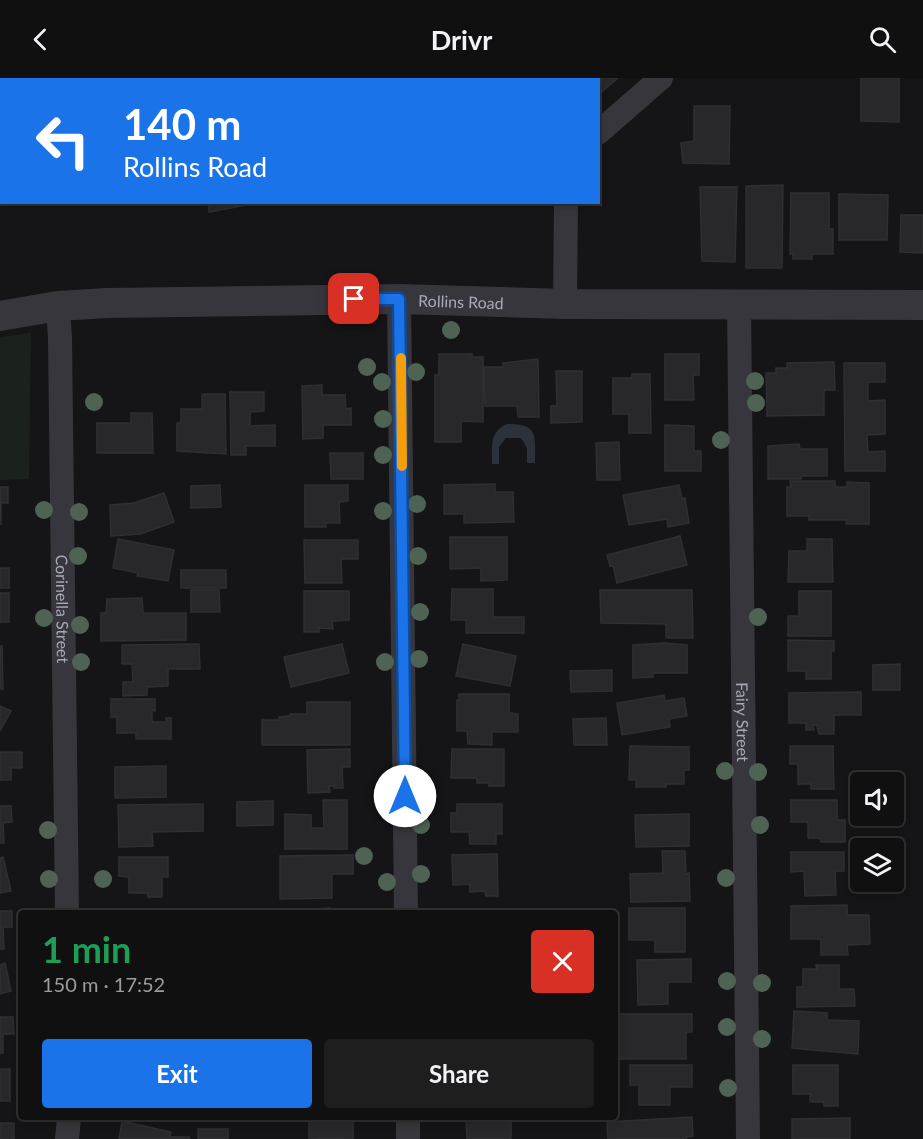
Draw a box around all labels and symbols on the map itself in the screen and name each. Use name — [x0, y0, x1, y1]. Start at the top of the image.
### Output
pin — [328, 273, 379, 324]
street label: Rollins Road — [418, 290, 504, 312]
street label: Corinella Street — [53, 555, 73, 664]
street label: Fairy Street — [734, 682, 753, 762]
position arrow — [373, 764, 437, 828]

